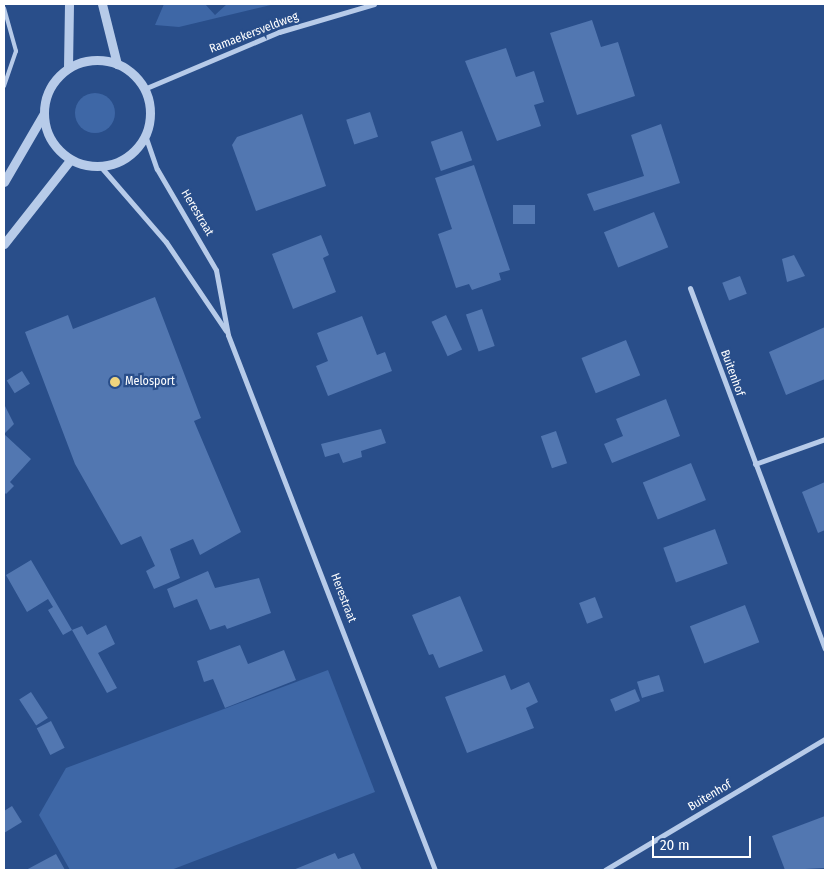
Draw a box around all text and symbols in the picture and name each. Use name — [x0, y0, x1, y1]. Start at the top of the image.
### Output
street label: Ramaekersveldweg — [208, 9, 300, 57]
street label: Herestraat — [178, 187, 216, 239]
street label: Buitenhof — [717, 348, 747, 398]
place label: Melosport — [125, 375, 175, 389]
marker: Melosport — [109, 376, 121, 388]
street label: Herestraat — [327, 571, 359, 625]
street label: Buitenhof — [686, 777, 734, 815]
scale bar — [654, 826, 753, 858]
text: 20 m — [660, 836, 690, 854]

